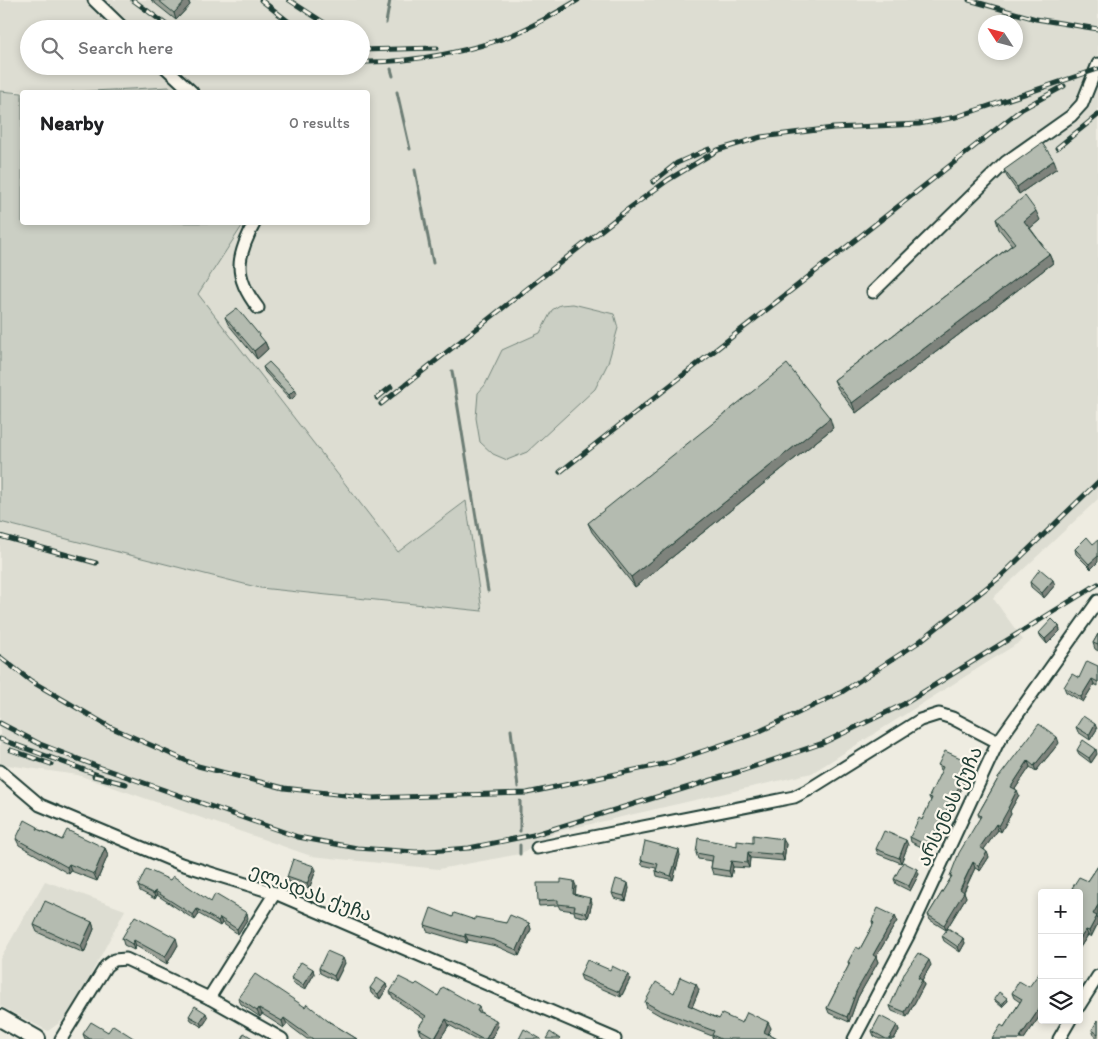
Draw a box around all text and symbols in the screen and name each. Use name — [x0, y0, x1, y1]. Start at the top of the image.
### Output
north arrow — [978, 15, 1023, 60]
search box — [20, 20, 370, 75]
icon: search — [38, 34, 66, 62]
text: Search here — [78, 36, 173, 59]
text: Nearby — [40, 110, 104, 135]
text: 0 results — [289, 113, 350, 132]
street label: არსენას ქუჩა — [912, 743, 987, 870]
street label: ელადას ქუჩა — [246, 859, 375, 927]
map controls — [1038, 889, 1083, 1024]
button: + — [1038, 889, 1083, 934]
button: − — [1038, 934, 1083, 979]
button: layers — [1038, 979, 1083, 1024]

